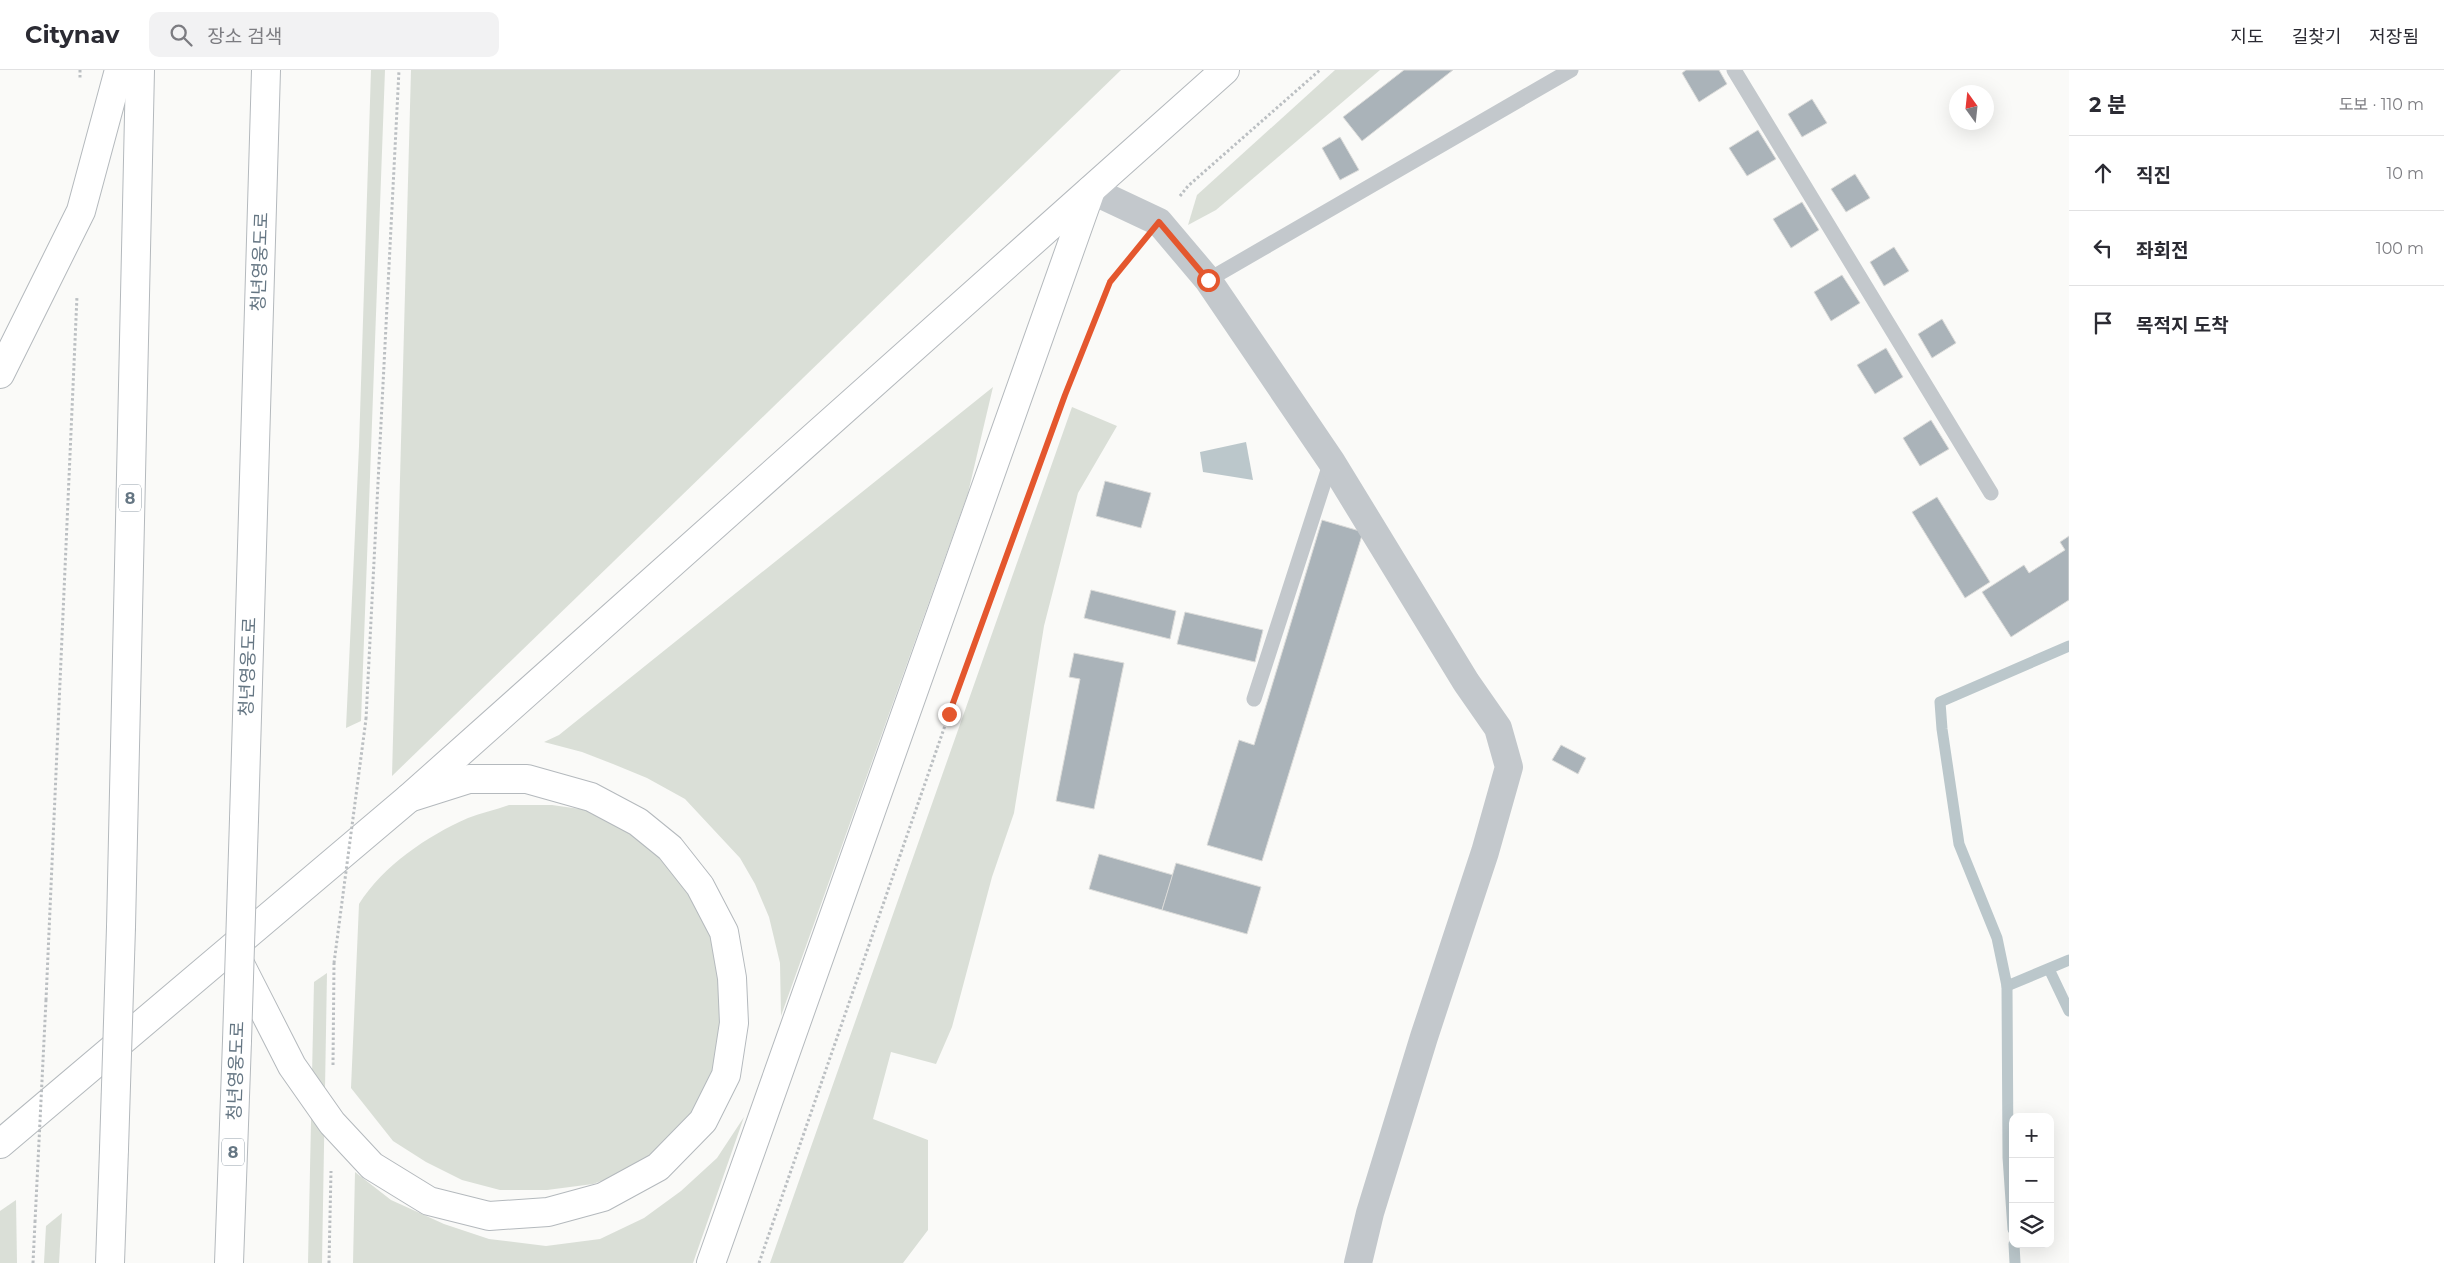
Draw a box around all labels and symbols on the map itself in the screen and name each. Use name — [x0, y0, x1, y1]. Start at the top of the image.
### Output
north arrow — [1949, 85, 1994, 130]
street label: 청년영웅도로 — [247, 212, 273, 312]
route start — [1197, 269, 1220, 292]
road number: 8 — [119, 484, 141, 512]
street label: 청년영웅도로 — [235, 617, 261, 717]
route end — [938, 703, 961, 726]
street label: 청년영웅도로 — [223, 1021, 249, 1121]
road number: 8 — [222, 1138, 244, 1166]

